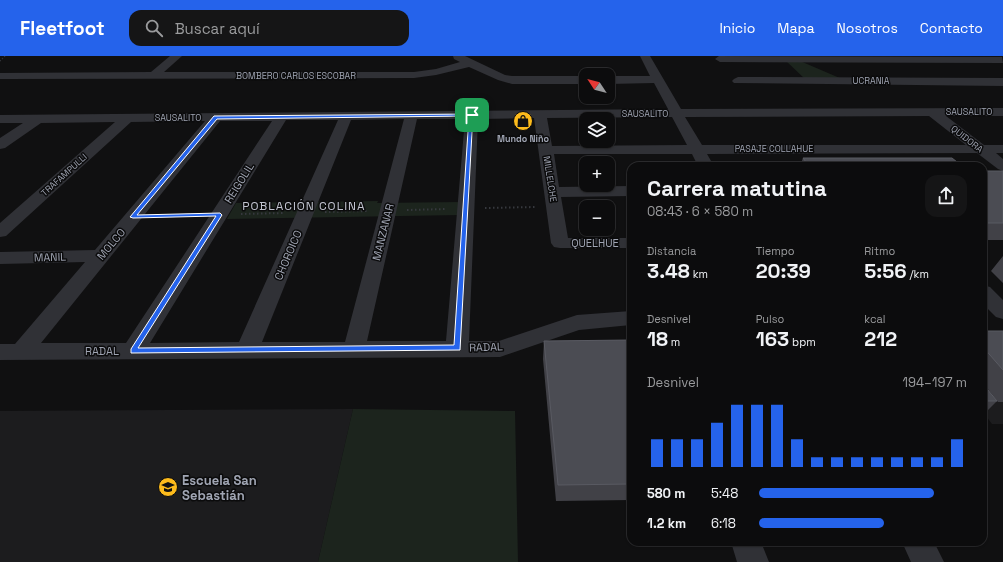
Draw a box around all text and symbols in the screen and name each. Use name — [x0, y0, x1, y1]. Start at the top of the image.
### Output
search box — [129, 10, 409, 46]
text: Fleetfoot — [20, 16, 105, 41]
icon: search — [143, 17, 165, 39]
text: Buscar aquí — [175, 19, 260, 38]
text: Inicio — [719, 19, 755, 37]
text: Mapa — [777, 19, 815, 37]
text: Nosotros — [837, 19, 898, 37]
text: Contacto — [920, 19, 983, 37]
north arrow — [579, 68, 615, 104]
map controls — [579, 68, 615, 236]
street label: BOMBERO CARLOS ESCOBAR — [236, 70, 356, 82]
street label: UCRANIA — [853, 75, 890, 87]
pin — [455, 98, 489, 132]
icon: arrive — [461, 104, 483, 126]
street label: SAUSALITO — [946, 106, 992, 118]
street label: SAUSALITO — [622, 108, 668, 120]
shop icon: Mundo Niño — [512, 110, 534, 132]
street label: SAUSALITO — [155, 112, 201, 124]
button: layers — [579, 112, 615, 148]
street label: QUIDORA — [949, 123, 986, 155]
place label: Mundo Niño — [497, 133, 550, 145]
street label: PASAJE COLLAHUE — [735, 143, 813, 155]
street label: TRAFAMPULLI — [38, 151, 90, 199]
street label: MILLELCHE — [540, 155, 560, 203]
button: + — [579, 156, 615, 192]
street label: REIGOLIL — [221, 160, 257, 206]
text: Carrera matutina — [647, 174, 827, 202]
button: share — [925, 175, 967, 217]
district label: POBLACIÓN COLINA — [242, 198, 366, 214]
button: − — [579, 200, 615, 236]
street label: MANZANAR — [369, 202, 397, 262]
text: 08:43 · 6 × 580 m — [647, 203, 753, 220]
street label: MOLCO — [94, 225, 128, 263]
street label: CHOROICO — [271, 228, 305, 282]
street label: QUELHUE — [571, 236, 619, 250]
text: Distancia — [647, 244, 696, 258]
text: Tiempo — [756, 244, 795, 258]
text: Ritmo — [864, 244, 895, 258]
street label: MANIL — [34, 249, 66, 265]
text: 3.48 — [647, 258, 690, 284]
text: 20:39 — [756, 258, 811, 284]
text: 5:56 — [864, 258, 907, 284]
text: km — [690, 267, 708, 281]
text: /km — [907, 267, 929, 281]
text: Desnivel — [647, 312, 691, 326]
text: Pulso — [756, 312, 784, 326]
text: kcal — [864, 312, 886, 326]
text: 18 — [647, 326, 668, 352]
text: 163 — [756, 326, 789, 352]
text: 212 — [864, 326, 897, 352]
text: m — [668, 335, 680, 349]
text: bpm — [789, 335, 816, 349]
street label: RADAL — [469, 339, 503, 355]
street label: RADAL — [85, 344, 119, 358]
text: Desnivel — [647, 374, 699, 391]
text: 194–197 m — [903, 374, 967, 391]
place label: Escuela San Sebastián — [182, 472, 257, 504]
school or university icon: Escuela San Sebastián — [157, 476, 179, 498]
text: 580 m — [647, 485, 685, 502]
text: 5:48 — [711, 485, 738, 502]
text: 1.2 km — [647, 515, 686, 532]
text: 6:18 — [711, 515, 736, 532]

